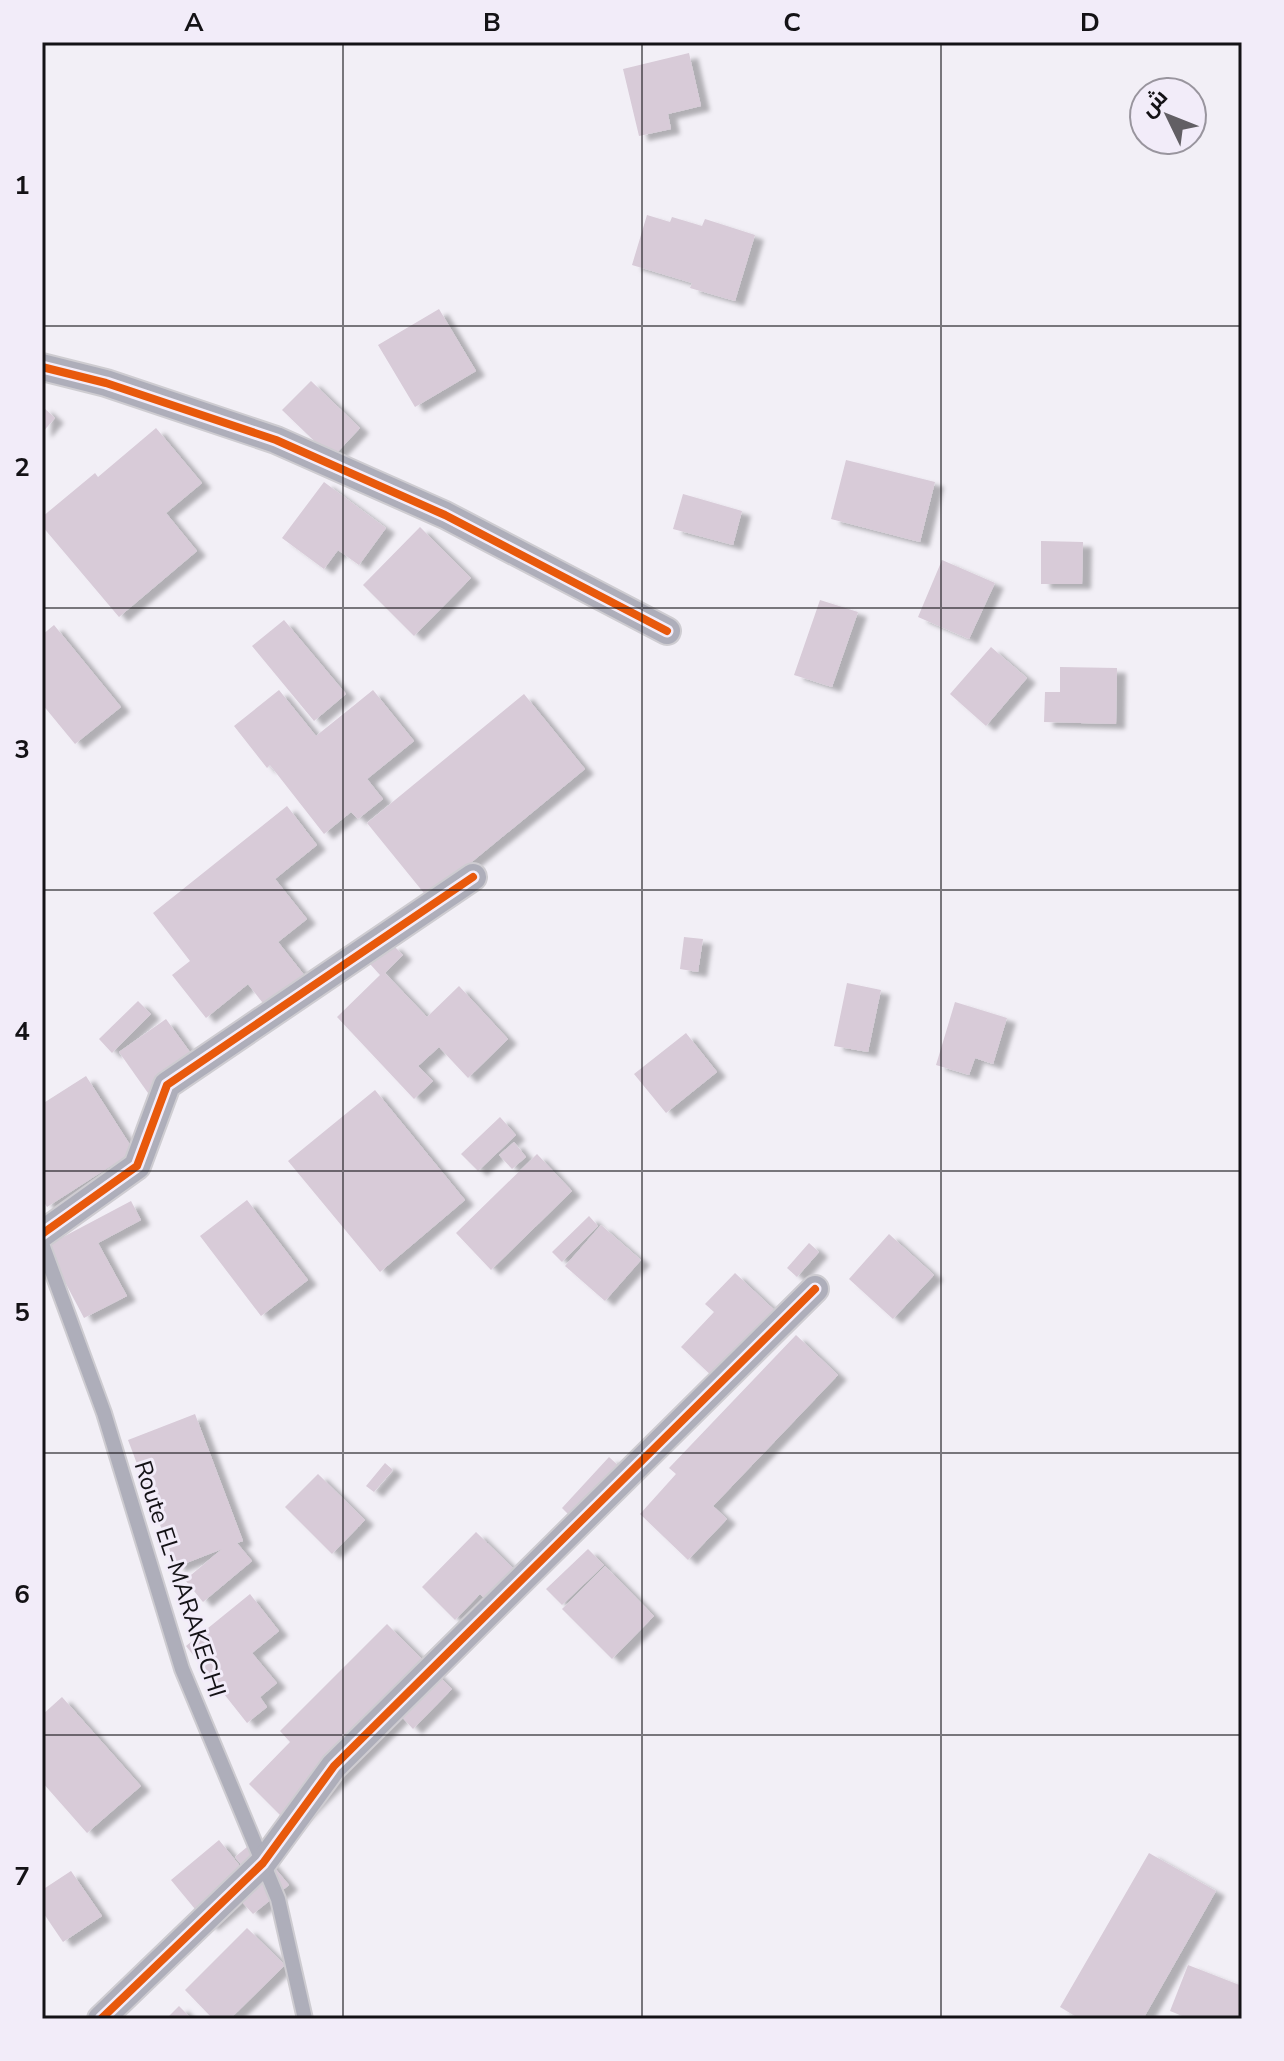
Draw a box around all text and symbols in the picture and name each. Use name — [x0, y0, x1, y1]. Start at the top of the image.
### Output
text: A — [184, 5, 204, 40]
text: B — [483, 5, 501, 40]
text: C — [783, 5, 801, 40]
text: D — [1080, 5, 1100, 40]
north arrow — [1128, 76, 1208, 156]
text: ش — [1134, 82, 1175, 124]
text: 1 — [14, 168, 30, 203]
text: 2 — [14, 450, 30, 485]
text: 3 — [14, 732, 30, 767]
text: 4 — [14, 1014, 30, 1049]
text: 5 — [14, 1295, 30, 1330]
street label: Route EL-MARAKECHI — [127, 1457, 233, 1701]
text: 6 — [14, 1577, 30, 1612]
text: 7 — [14, 1859, 30, 1894]

